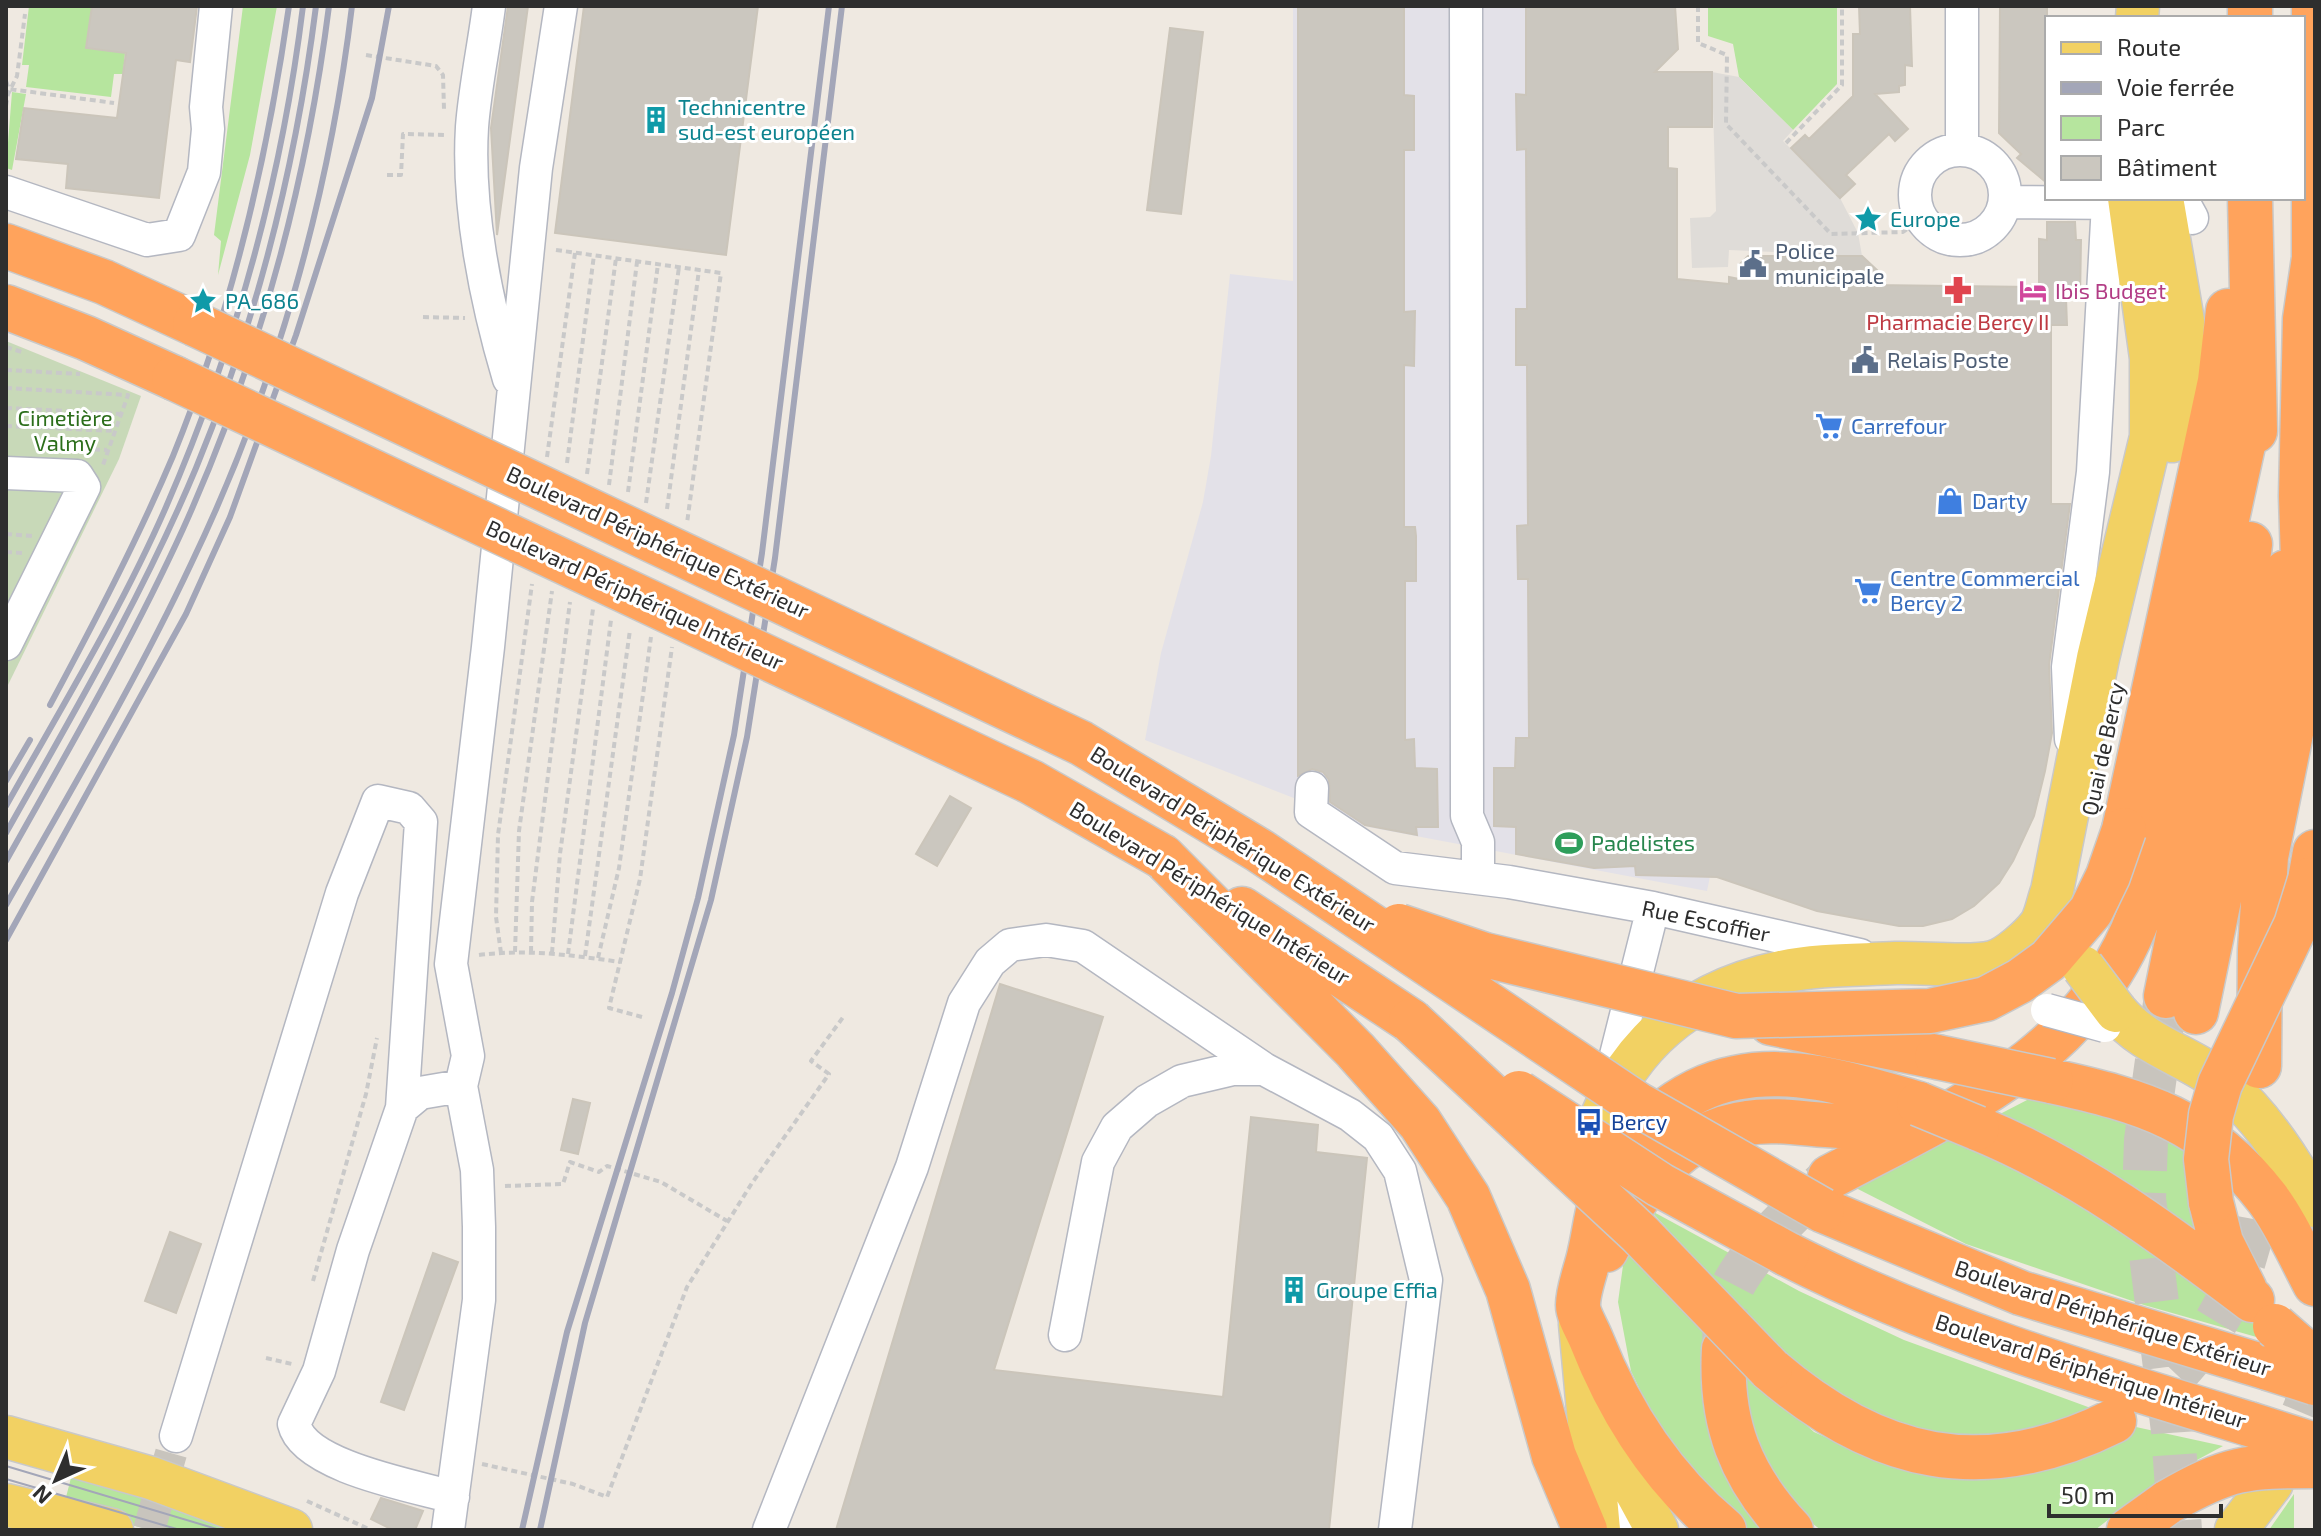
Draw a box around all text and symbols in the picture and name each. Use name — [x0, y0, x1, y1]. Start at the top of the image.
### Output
legend — [2045, 16, 2305, 200]
text: Route — [2117, 32, 2181, 61]
text: Voie ferrée — [2117, 72, 2235, 101]
place label: Technicentre sud-est européen — [678, 93, 855, 144]
building icon: Technicentre sud-est européen — [641, 105, 671, 135]
text: Parc — [2117, 112, 2165, 141]
text: Bâtiment — [2117, 152, 2217, 181]
place icon: Europe — [1853, 204, 1883, 234]
place label: Europe — [1890, 205, 1960, 231]
place label: Police municipale — [1775, 237, 1884, 288]
public building icon: Police municipale — [1738, 249, 1768, 279]
pharmacy icon: Pharmacie Bercy II — [1943, 275, 1973, 305]
hotel icon: Ibis Budget — [2018, 276, 2048, 306]
place label: Ibis Budget — [2055, 277, 2166, 303]
place icon: PA_686 — [188, 286, 218, 316]
place label: PA_686 — [225, 287, 299, 313]
place label: Pharmacie Bercy II — [1866, 308, 2050, 334]
public building icon: Relais Poste — [1850, 345, 1880, 375]
place label: Relais Poste — [1887, 346, 2009, 372]
park label: Cimetière Valmy — [17, 404, 113, 455]
supermarket icon: Carrefour — [1814, 411, 1844, 441]
place label: Carrefour — [1851, 412, 1947, 438]
street label: Boulevard Périphérique Extérieur — [503, 459, 814, 623]
shop icon: Darty — [1935, 486, 1965, 516]
place label: Darty — [1972, 487, 2028, 513]
street label: Boulevard Périphérique Intérieur — [483, 514, 788, 675]
place label: Centre Commercial Bercy 2 — [1890, 564, 2080, 615]
supermarket icon: Centre Commercial Bercy 2 — [1853, 576, 1883, 606]
street label: Quai de Bercy — [2075, 680, 2130, 818]
street label: Boulevard Périphérique Extérieur — [1086, 740, 1381, 937]
street label: Boulevard Périphérique Intérieur — [1066, 795, 1355, 989]
sports icon: Padelistes — [1554, 828, 1584, 858]
place label: Padelistes — [1591, 829, 1695, 855]
street label: Rue Escoffier — [1640, 894, 1773, 946]
bus stop icon: Bercy — [1574, 1107, 1604, 1137]
place label: Bercy — [1611, 1108, 1668, 1134]
street label: Boulevard Périphérique Extérieur — [1952, 1254, 2275, 1381]
building icon: Groupe Effia — [1279, 1275, 1309, 1305]
place label: Groupe Effia — [1316, 1276, 1438, 1302]
street label: Boulevard Périphérique Intérieur — [1933, 1307, 2250, 1433]
north arrow — [16, 1440, 96, 1520]
scale bar — [2049, 1468, 2221, 1518]
text: N — [27, 1480, 56, 1510]
text: 50 m — [2061, 1480, 2115, 1509]

